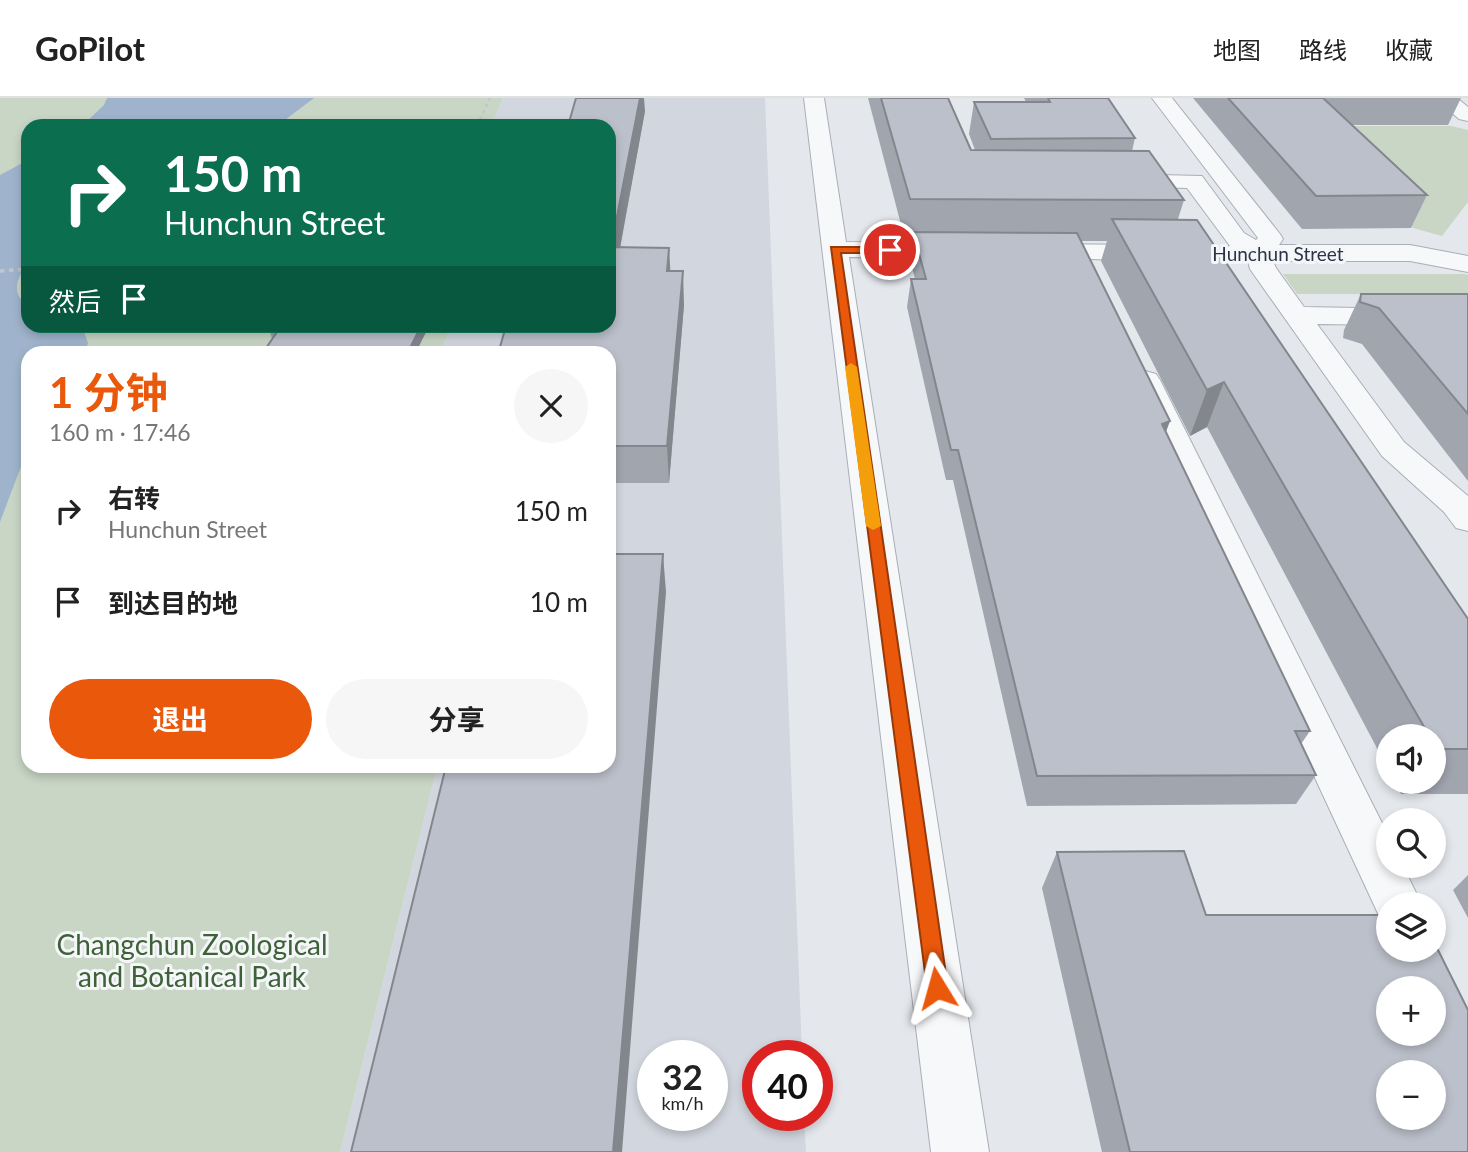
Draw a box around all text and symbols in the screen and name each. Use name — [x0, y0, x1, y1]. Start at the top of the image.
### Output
text: GoPilot — [35, 28, 145, 68]
text: 地图 — [1213, 35, 1261, 64]
text: 路线 — [1299, 35, 1347, 64]
text: 收藏 — [1385, 35, 1433, 64]
text: 150 m — [164, 144, 302, 202]
icon: right — [49, 147, 140, 238]
text: Hunchun Street — [164, 203, 385, 242]
pin — [860, 220, 920, 280]
icon: arrive — [871, 231, 909, 269]
street label: Hunchun Street — [1212, 242, 1344, 265]
icon: arrive — [115, 280, 153, 318]
text: 然后 — [49, 285, 101, 317]
text: 1 分钟 — [49, 367, 168, 417]
button: close — [514, 369, 588, 443]
text: 160 m · 17:46 — [49, 418, 191, 446]
text: 右转 — [108, 482, 160, 514]
icon: right — [49, 492, 87, 530]
text: 150 m — [515, 495, 588, 527]
text: Hunchun Street — [108, 515, 267, 543]
icon: arrive — [49, 583, 87, 621]
text: 10 m — [530, 586, 588, 618]
text: 到达目的地 — [108, 587, 238, 619]
button: 退出 — [49, 679, 312, 759]
button: 分享 — [326, 679, 588, 759]
map controls — [1376, 724, 1446, 1130]
button: sound — [1376, 724, 1446, 794]
button: search — [1376, 808, 1446, 878]
button: layers — [1376, 892, 1446, 962]
park label: Changchun Zoological and Botanical Park — [56, 927, 328, 993]
position arrow — [900, 951, 974, 1025]
button: + — [1376, 976, 1446, 1046]
speed limit sign: 40 — [742, 1040, 833, 1131]
text: 32 — [662, 1055, 703, 1097]
button: − — [1376, 1060, 1446, 1130]
text: km/h — [661, 1092, 704, 1114]

